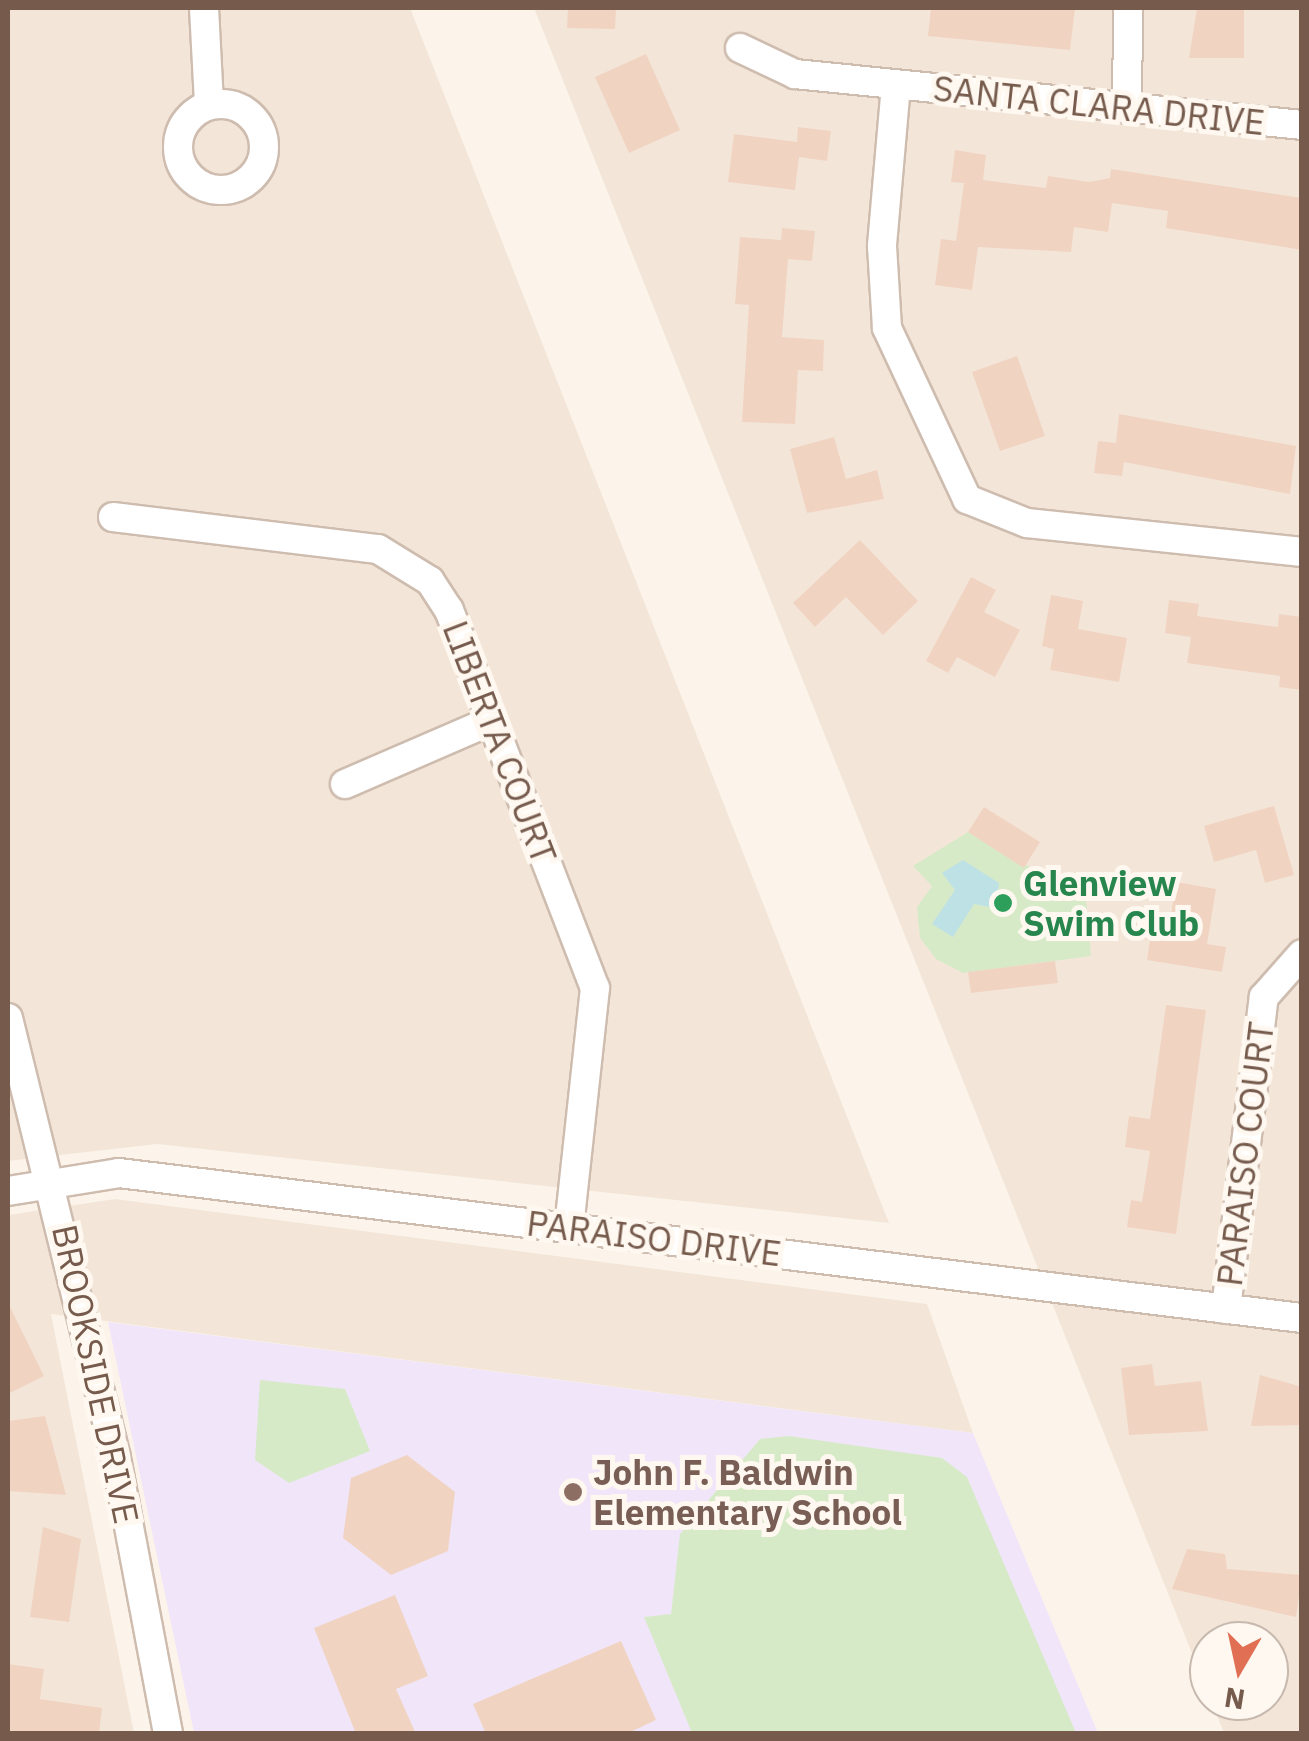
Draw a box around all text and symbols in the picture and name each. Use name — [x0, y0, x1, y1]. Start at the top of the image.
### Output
street label: SANTA CLARA DRIVE — [931, 67, 1267, 143]
street label: LIBERTA COURT — [434, 615, 566, 869]
place label: Glenview Swim Club — [1023, 862, 1199, 944]
marker: Glenview Swim Club — [992, 892, 1014, 914]
street label: PARAISO COURT — [1208, 1020, 1282, 1288]
street label: PARAISO DRIVE — [524, 1202, 784, 1274]
street label: BROOKSIDE DRIVE — [44, 1221, 148, 1527]
place label: John F. Baldwin Elementary School — [593, 1451, 902, 1533]
marker: John F. Baldwin Elementary School — [562, 1481, 584, 1503]
north arrow — [1189, 1621, 1289, 1721]
text: N — [1222, 1679, 1247, 1719]

